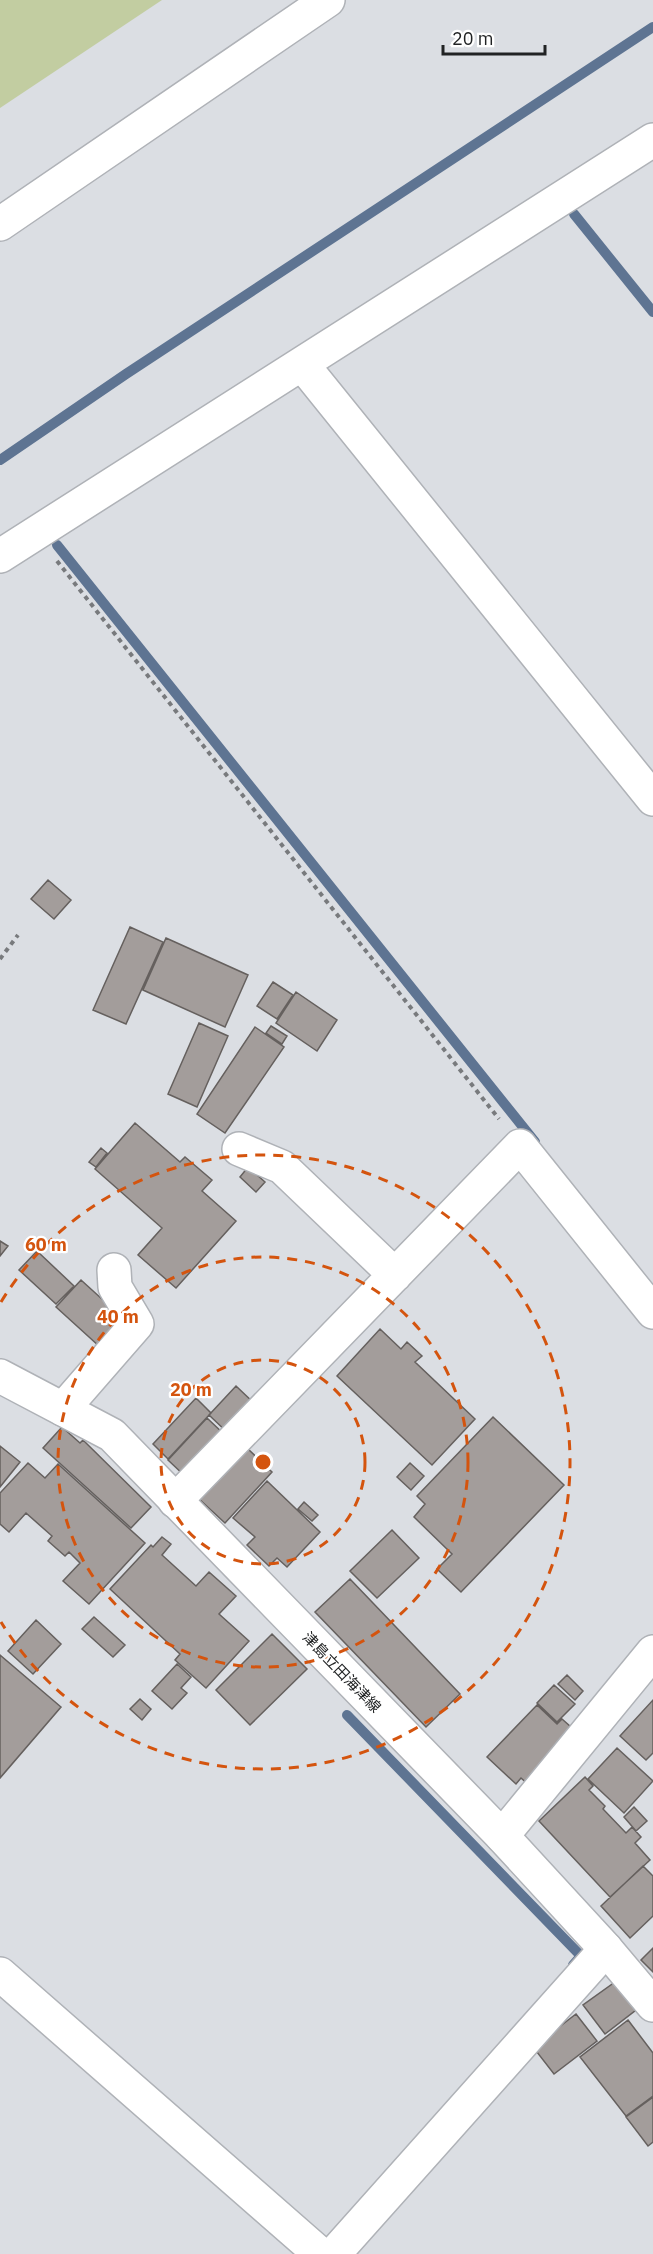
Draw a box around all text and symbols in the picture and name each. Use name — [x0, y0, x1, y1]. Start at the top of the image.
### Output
scale bar — [443, 18, 545, 56]
text: 20 m — [452, 27, 494, 50]
text: 60 m — [25, 1233, 67, 1256]
text: 40 m — [97, 1305, 139, 1328]
text: 20 m — [170, 1378, 212, 1401]
centre of rings — [253, 1452, 273, 1472]
street label: 津島立田海津線 — [299, 1628, 385, 1716]

